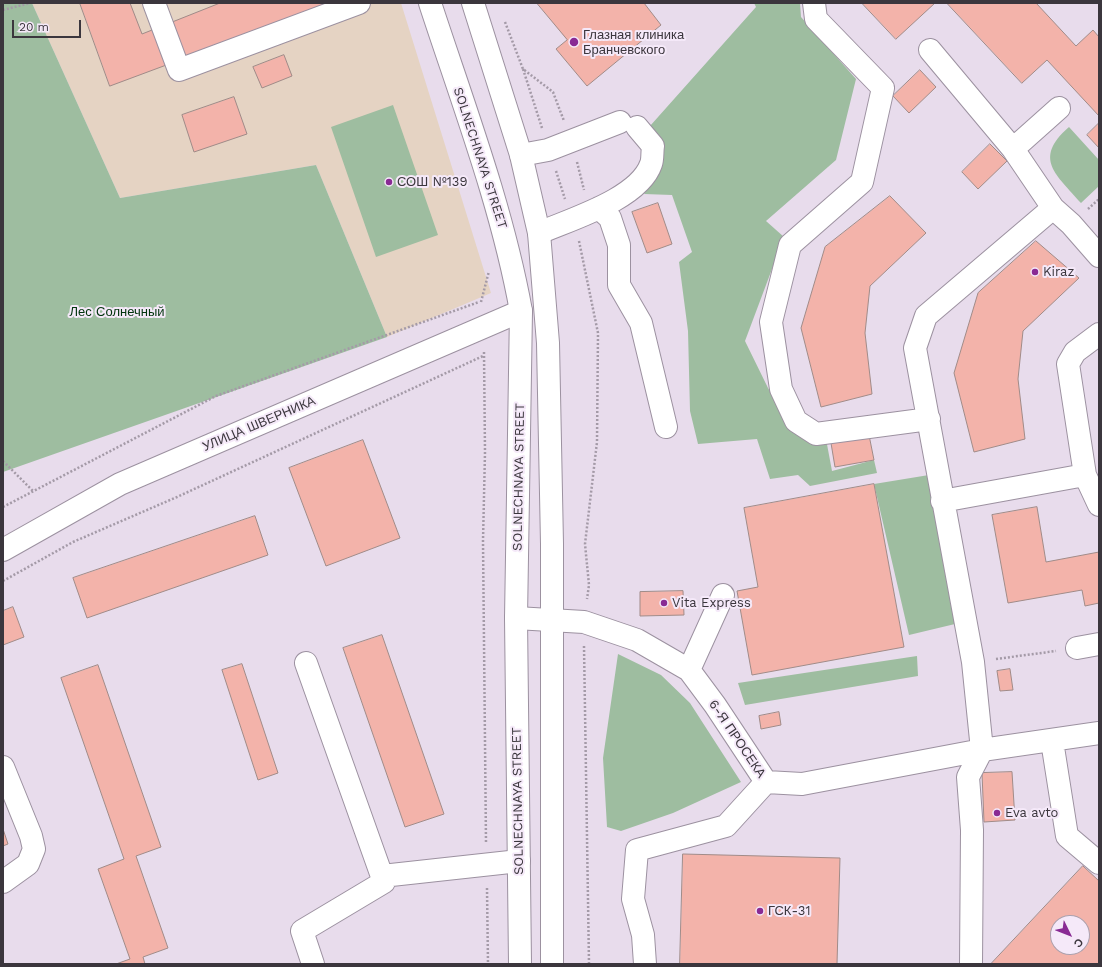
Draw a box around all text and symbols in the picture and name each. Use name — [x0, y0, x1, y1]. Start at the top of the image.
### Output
scale bar — [14, 12, 83, 38]
text: 20 m — [19, 20, 49, 34]
place label: Глазная клиника Бранчевского — [583, 27, 684, 58]
marker: Глазная клиника Бранчевского — [568, 36, 580, 48]
street label: SOLNECHNAYA STREET — [450, 85, 510, 231]
place label: СОШ №139 — [397, 174, 467, 190]
marker: СОШ №139 — [384, 177, 394, 187]
place label: Kiraz — [1043, 264, 1074, 280]
marker: Kiraz — [1030, 267, 1040, 277]
park label: Лес Солнечный — [69, 304, 165, 320]
street label: УЛИЦА ШВЕРНИКА — [200, 393, 318, 455]
street label: SOLNECHNAYA STREET — [510, 403, 528, 551]
place label: Vita Express — [672, 595, 751, 611]
marker: Vita Express — [659, 598, 669, 608]
street label: 6-Я ПРОСЕКА — [705, 697, 769, 781]
street label: SOLNECHNAYA STREET — [509, 727, 527, 875]
place label: Eva avto — [1005, 805, 1058, 821]
marker: Eva avto — [992, 808, 1002, 818]
place label: ГСК-31 — [768, 903, 811, 919]
marker: ГСК-31 — [755, 906, 765, 916]
north arrow — [1050, 915, 1090, 955]
text: С — [1071, 935, 1086, 950]

